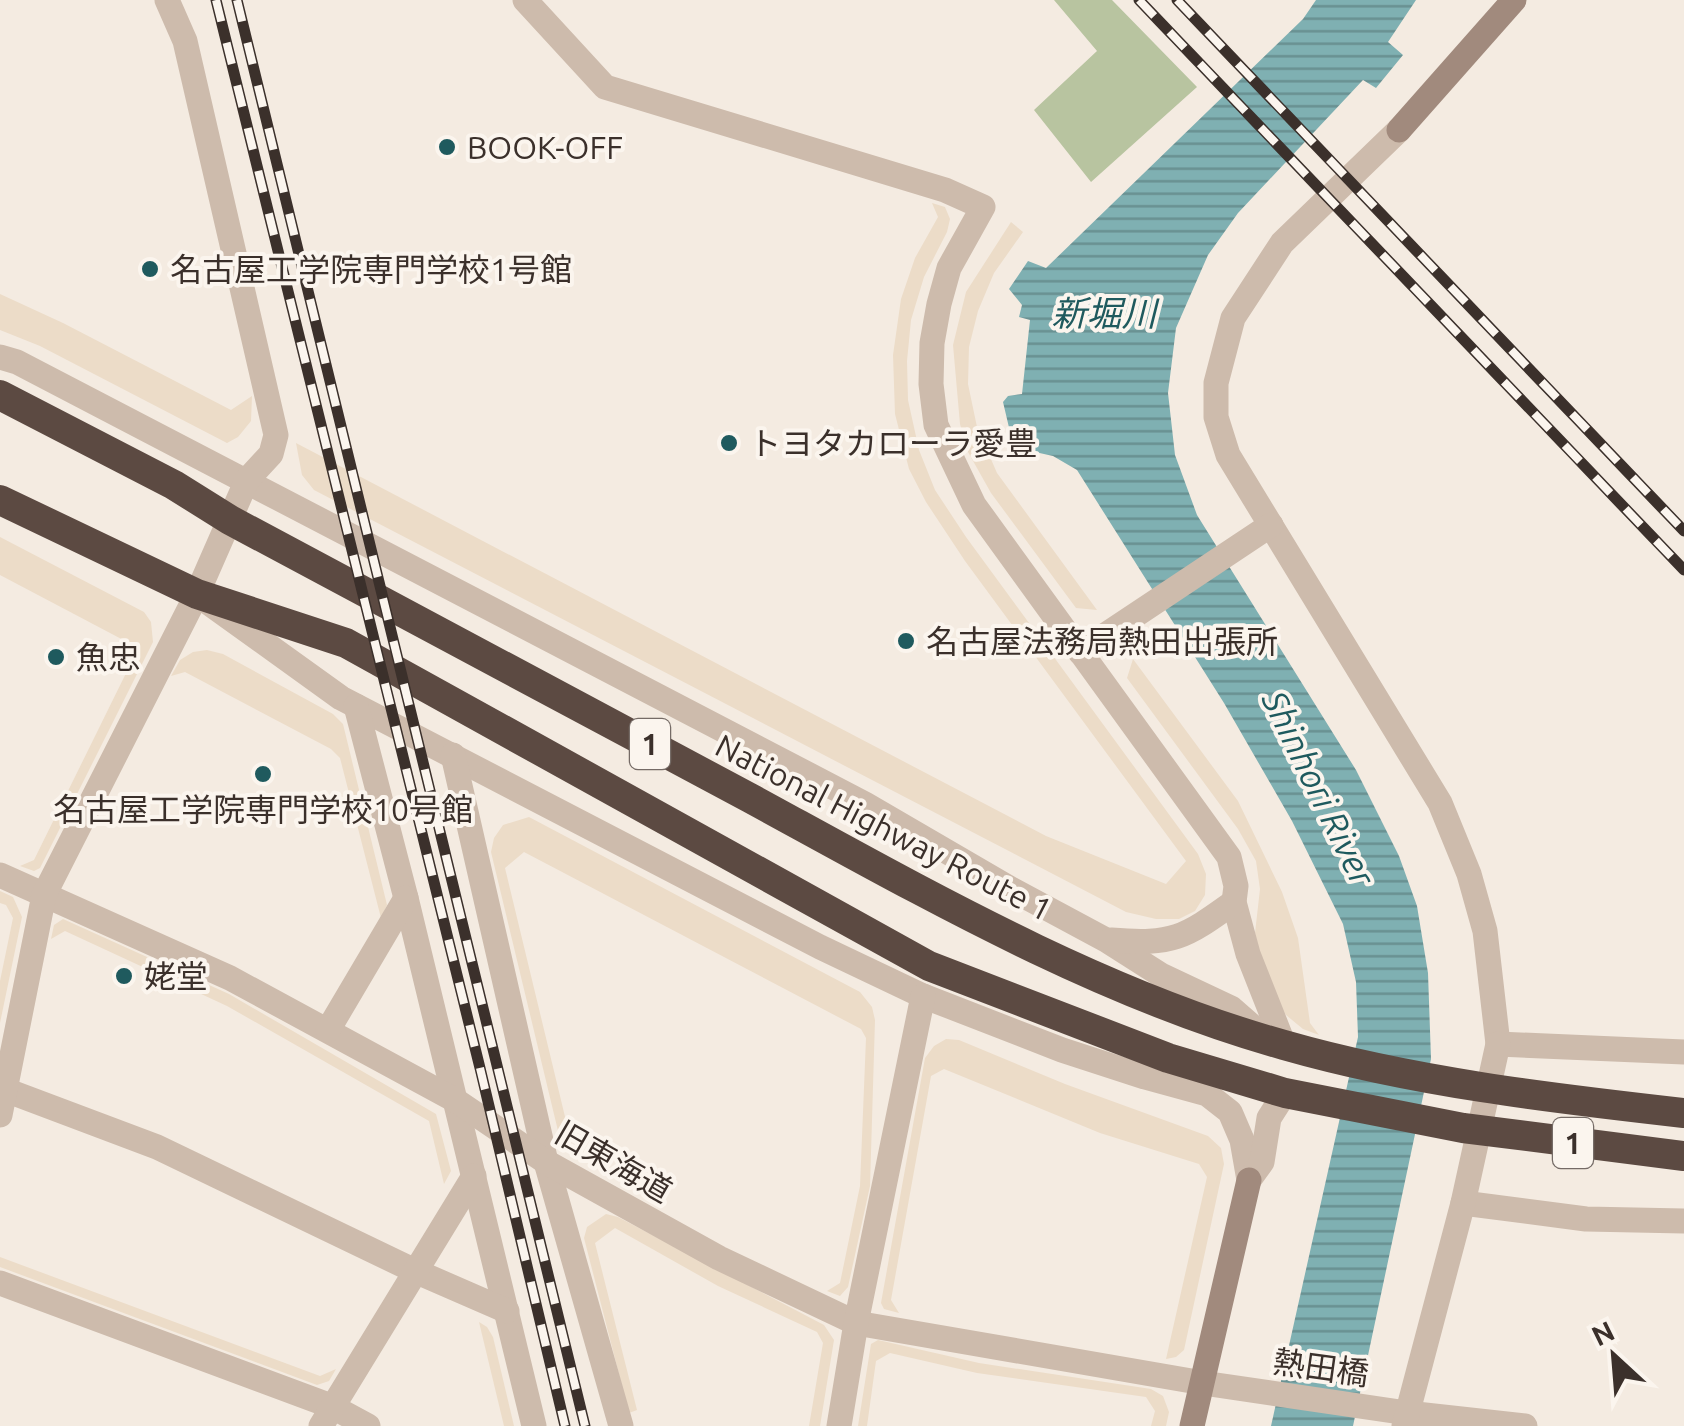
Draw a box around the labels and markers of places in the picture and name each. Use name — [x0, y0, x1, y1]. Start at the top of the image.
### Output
place label: BOOK-OFF — [467, 129, 623, 165]
marker: BOOK-OFF — [436, 136, 458, 158]
place label: 名古屋工学院専門学校1号館 — [170, 251, 572, 287]
marker: 名古屋工学院専門学校1号館 — [139, 258, 161, 280]
place label: トヨタカローラ愛豊 — [749, 425, 1037, 461]
marker: トヨタカローラ愛豊 — [718, 432, 740, 454]
place label: 名古屋法務局熱田出張所 — [926, 623, 1278, 659]
marker: 名古屋法務局熱田出張所 — [895, 630, 917, 652]
place label: 魚忠 — [76, 639, 140, 675]
marker: 魚忠 — [45, 646, 67, 668]
marker: 名古屋工学院専門学校10号館 — [252, 763, 274, 785]
place label: 名古屋工学院専門学校10号館 — [53, 791, 473, 827]
place label: 姥堂 — [144, 958, 208, 994]
marker: 姥堂 — [113, 965, 135, 987]

